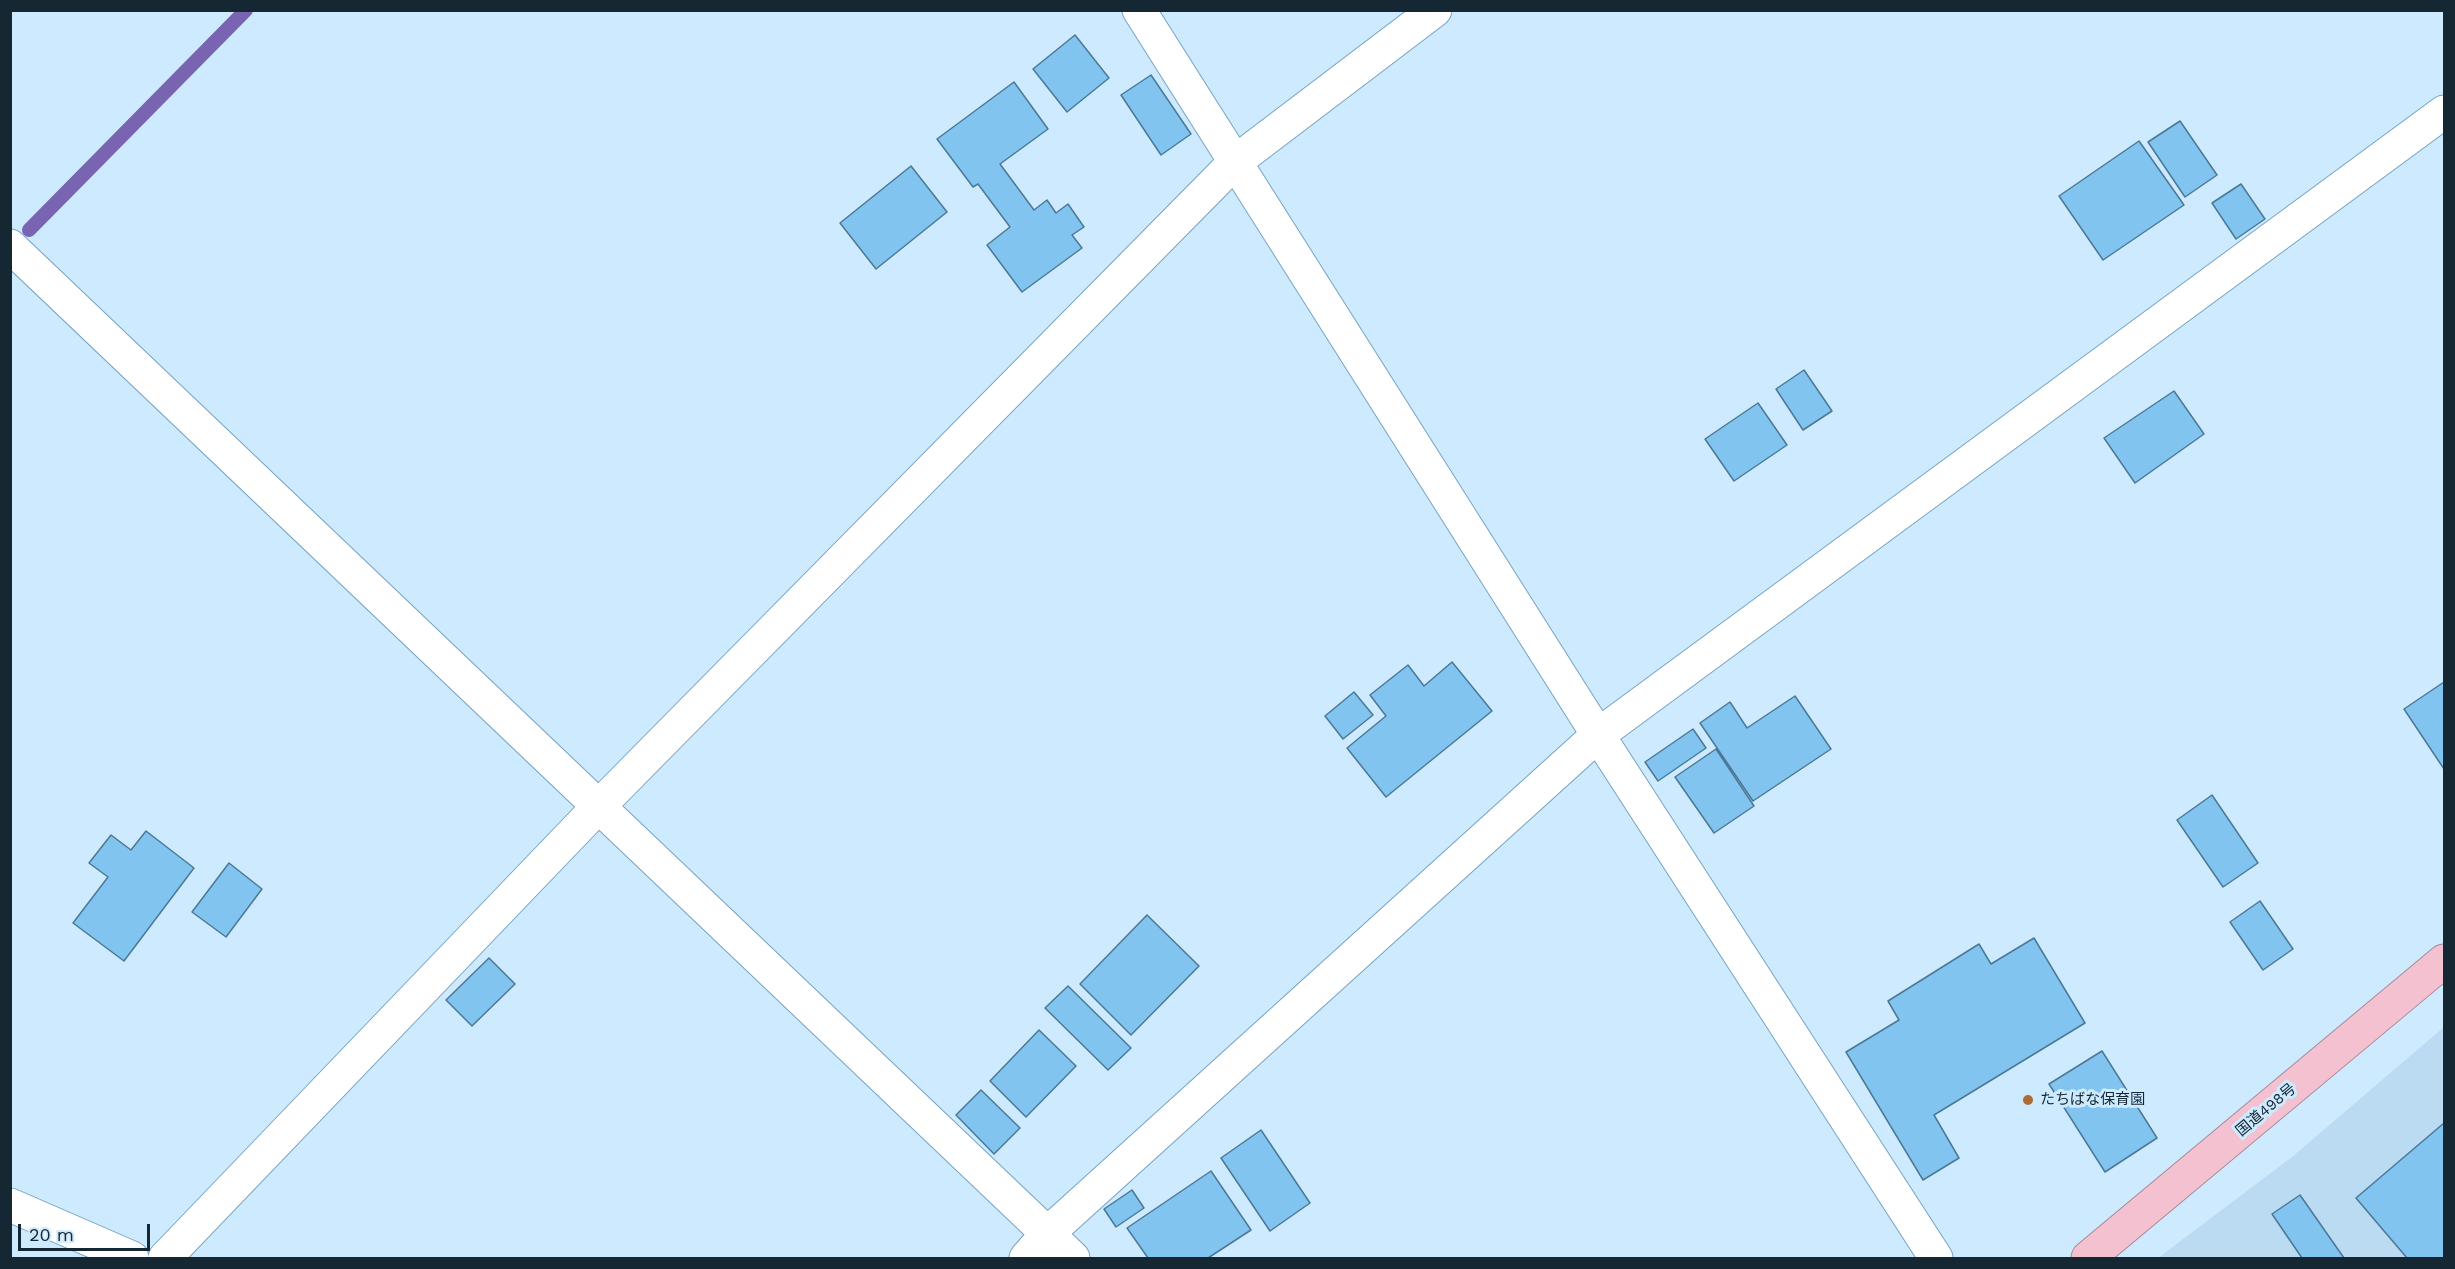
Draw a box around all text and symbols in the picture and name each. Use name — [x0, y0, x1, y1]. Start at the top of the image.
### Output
street label: 国道498号 — [2232, 1080, 2300, 1140]
place label: たちばな保育園 — [2040, 1091, 2145, 1109]
marker: たちばな保育園 — [2021, 1093, 2035, 1107]
scale bar — [21, 1212, 153, 1250]
text: 20 m — [29, 1224, 74, 1245]

